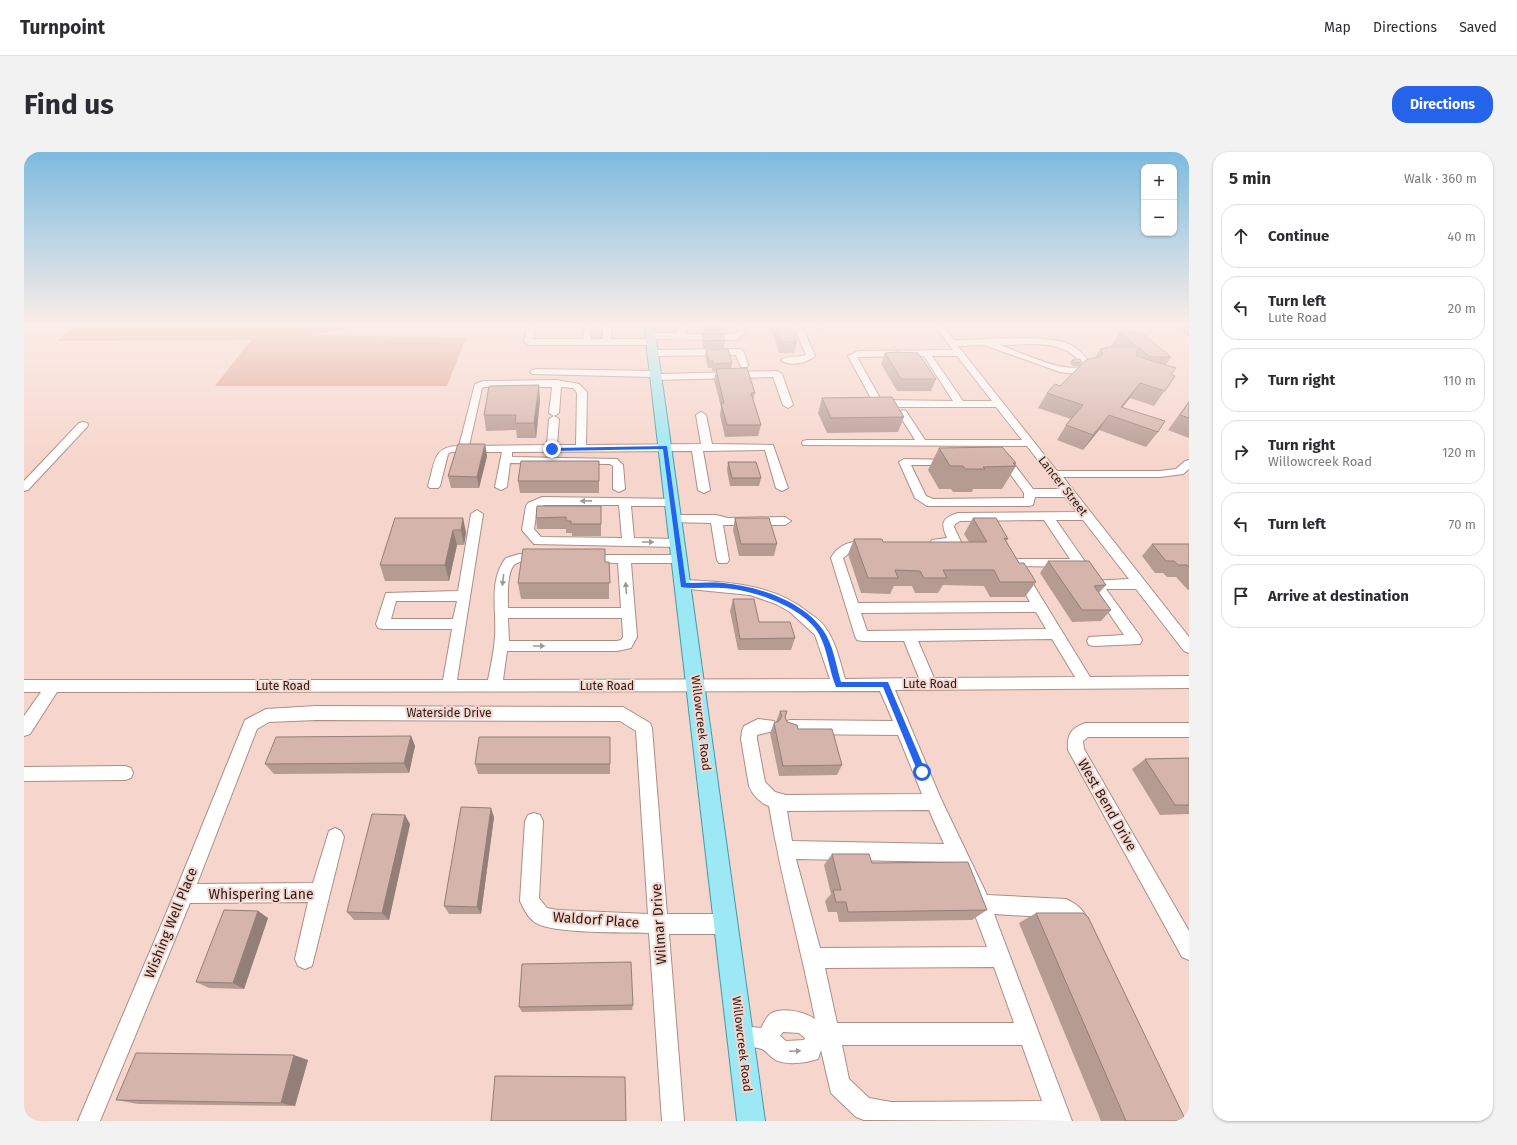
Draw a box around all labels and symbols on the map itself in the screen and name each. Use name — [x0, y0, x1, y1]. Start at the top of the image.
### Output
route end — [543, 440, 561, 458]
street label: Lancer Street — [1035, 453, 1091, 519]
one-way arrow — [579, 498, 592, 504]
one-way arrow — [642, 539, 655, 545]
one-way arrow — [500, 574, 506, 586]
one-way arrow — [623, 582, 630, 594]
one-way arrow — [533, 643, 546, 649]
street label: Willowcreek Road — [688, 675, 714, 771]
street label: Lute Road — [903, 677, 957, 691]
street label: Lute Road — [256, 679, 310, 693]
street label: Lute Road — [580, 679, 634, 693]
street label: Waterside Drive — [406, 706, 492, 720]
street label: West Bend Drive — [1074, 756, 1140, 854]
route start — [913, 763, 931, 781]
street label: Wishing Well Place — [141, 865, 201, 981]
street label: Wilmar Drive — [648, 883, 670, 965]
street label: Whispering Lane — [208, 886, 314, 903]
street label: Waldorf Place — [552, 908, 640, 932]
street label: Willowcreek Road — [729, 996, 755, 1092]
one-way arrow — [789, 1048, 801, 1055]

